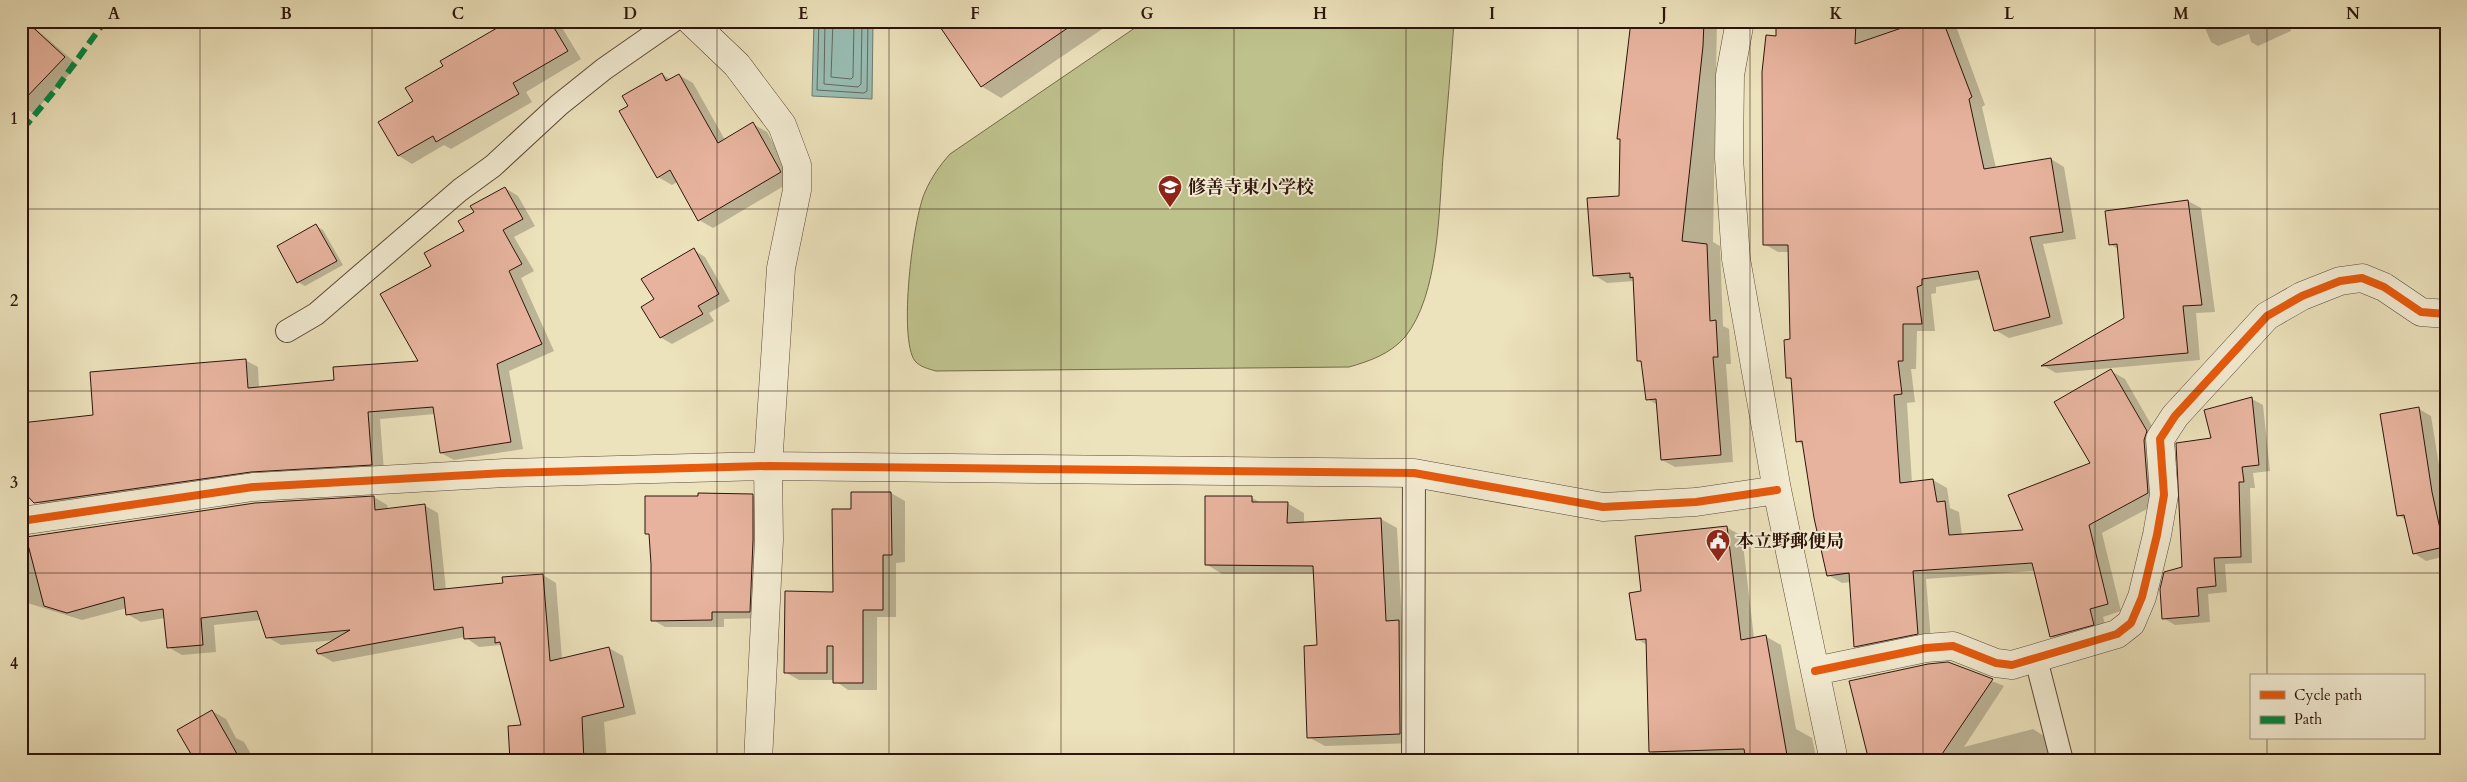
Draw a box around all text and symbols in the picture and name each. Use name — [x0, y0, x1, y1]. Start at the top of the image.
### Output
text: A — [108, 3, 120, 25]
text: B — [280, 3, 292, 25]
text: C — [452, 3, 464, 25]
text: D — [623, 3, 637, 25]
text: E — [798, 3, 808, 25]
text: F — [970, 3, 980, 25]
text: G — [1140, 3, 1154, 25]
text: H — [1313, 3, 1327, 25]
text: I — [1489, 3, 1495, 25]
text: J — [1659, 3, 1667, 25]
text: K — [1830, 3, 1843, 25]
text: L — [2004, 3, 2015, 25]
text: M — [2173, 3, 2189, 25]
text: N — [2346, 3, 2360, 25]
text: 1 — [10, 108, 18, 130]
school or university icon: 修善寺東小学校 — [1157, 174, 1183, 208]
place label: 修善寺東小学校 — [1188, 175, 1314, 200]
text: 2 — [10, 290, 18, 312]
text: 3 — [10, 472, 18, 494]
public building icon: 本立野郵便局 — [1705, 528, 1731, 562]
place label: 本立野郵便局 — [1736, 529, 1844, 554]
text: 4 — [10, 653, 18, 675]
legend — [2250, 674, 2424, 740]
text: Cycle path — [2294, 685, 2363, 705]
text: Path — [2294, 709, 2323, 729]

